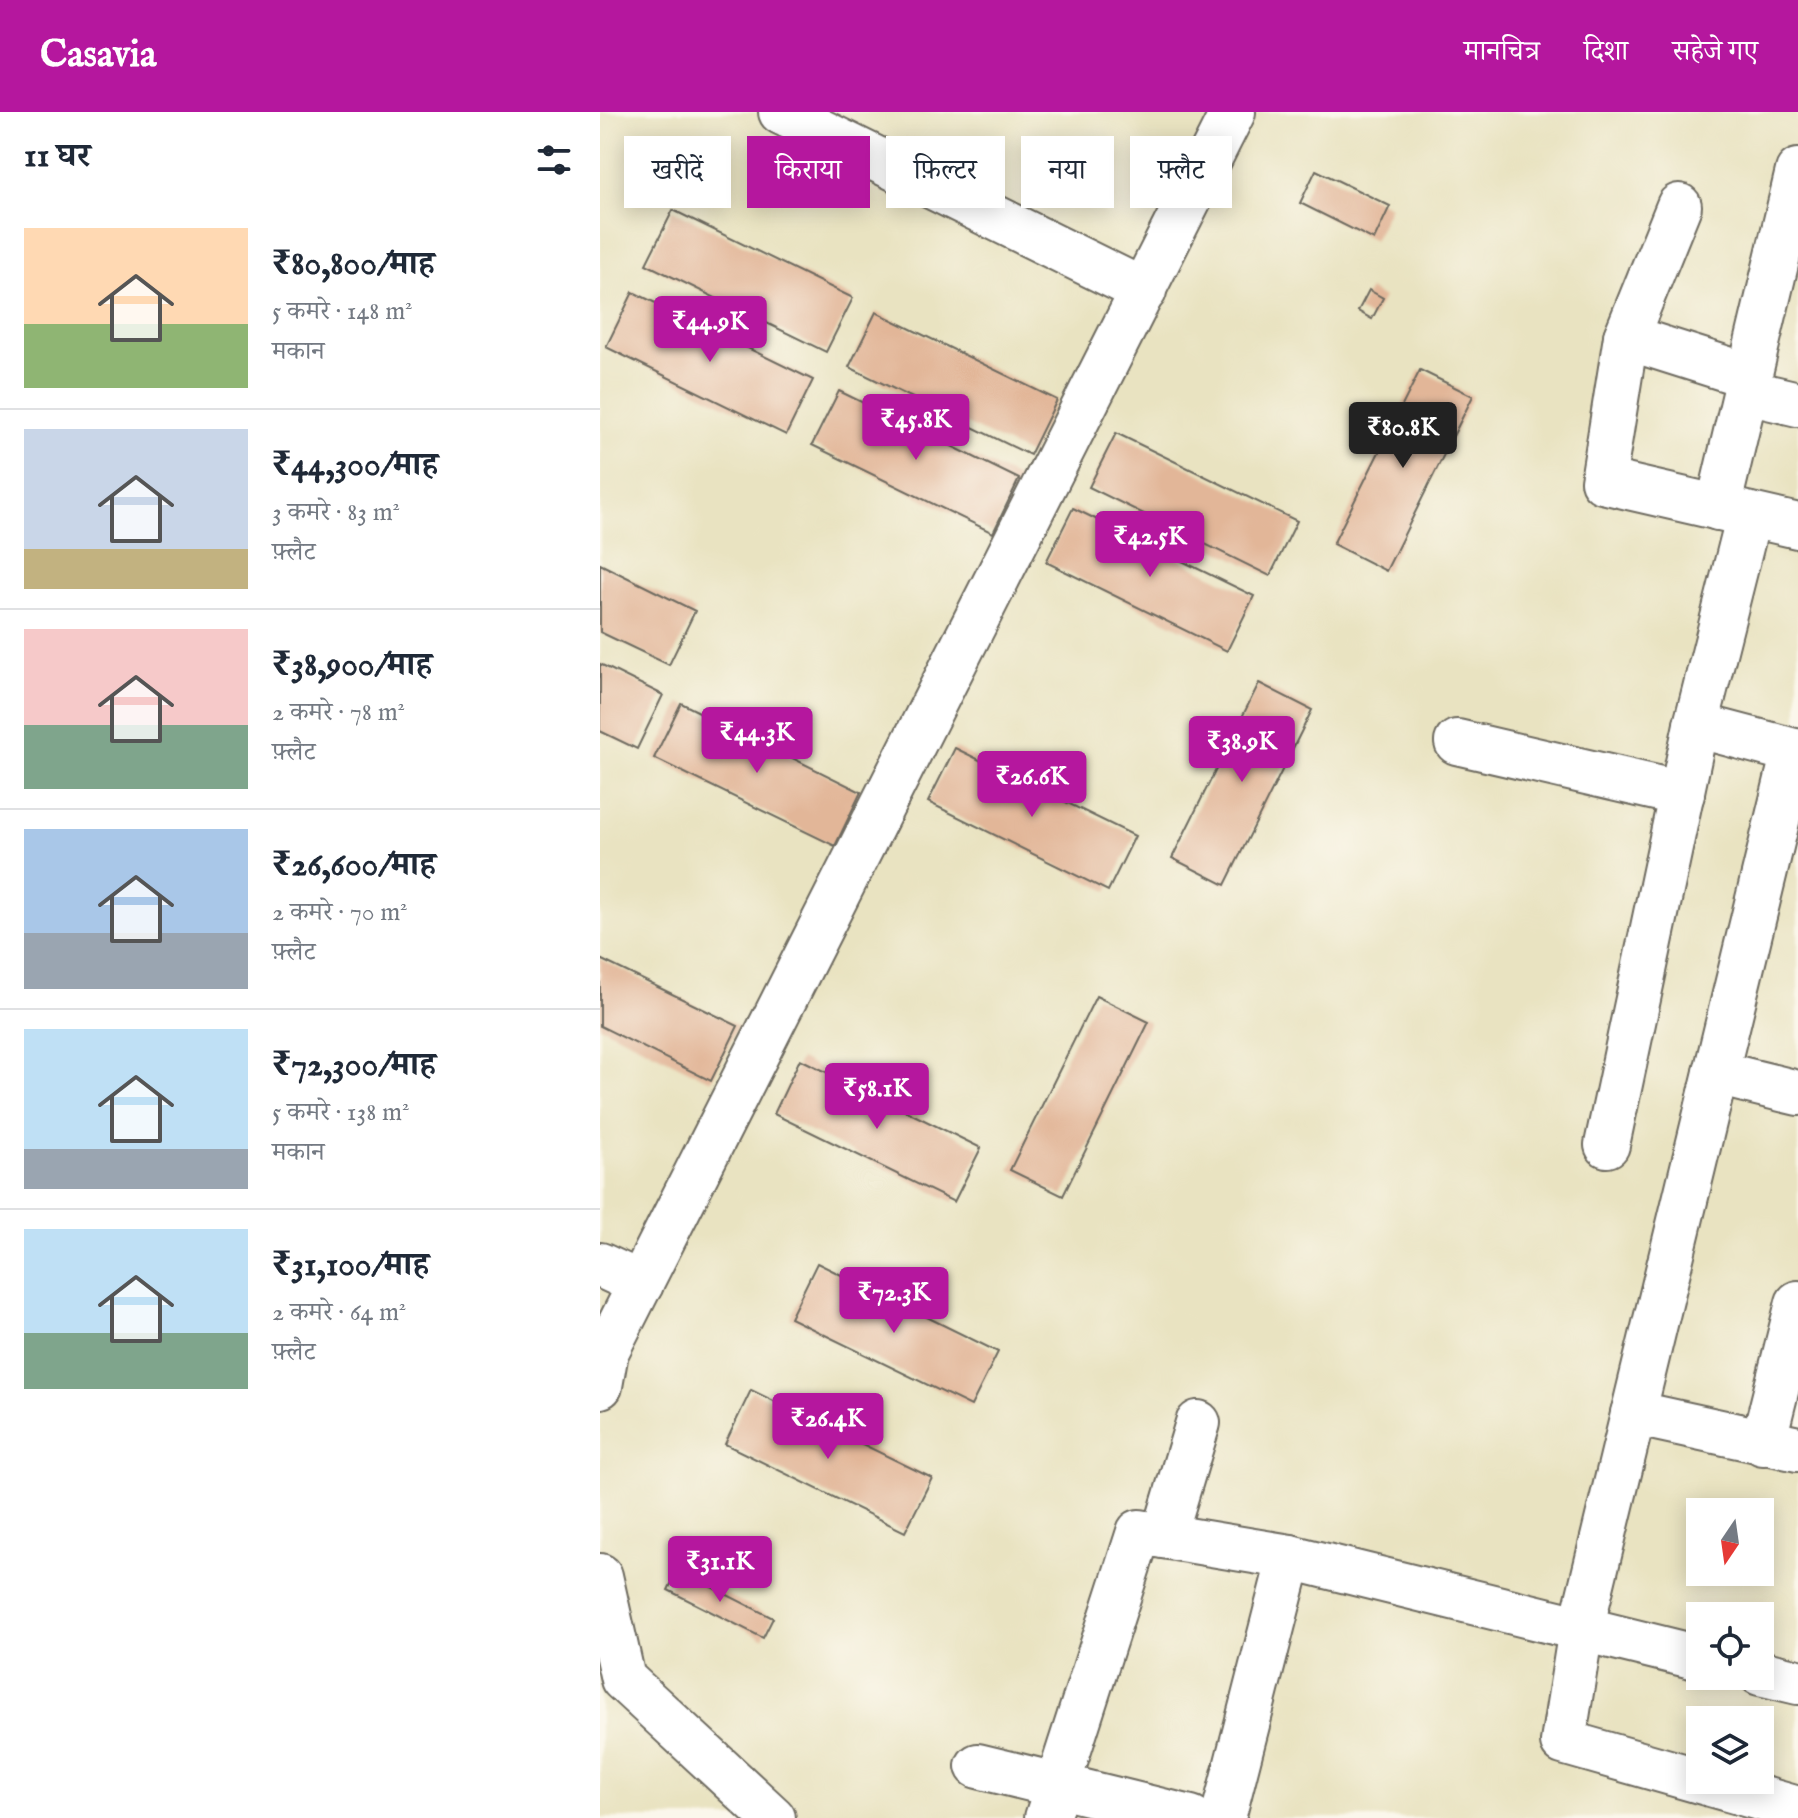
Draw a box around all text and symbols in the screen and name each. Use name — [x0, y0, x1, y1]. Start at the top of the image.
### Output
text: Casavia — [40, 32, 156, 80]
text: मानचित्र — [1464, 35, 1540, 70]
text: दिशा — [1584, 35, 1628, 70]
text: सहेजे गए — [1672, 35, 1758, 70]
text: 11 घर — [24, 135, 91, 178]
chip: खरीदें — [624, 136, 731, 208]
chip: किराया — [747, 136, 870, 208]
chip: फ़िल्टर — [886, 136, 1005, 208]
chip: नया — [1021, 136, 1114, 208]
chip: फ़्लैट — [1130, 136, 1232, 208]
icon: filters — [532, 138, 576, 182]
text: ₹80,800/माह — [272, 243, 435, 286]
icon: home — [88, 260, 184, 356]
text: 5 कमरे · 148 m² — [272, 295, 412, 328]
pin: ₹44.9K — [645, 296, 775, 364]
text: ₹44.9K — [672, 305, 748, 338]
text: मकान — [272, 335, 325, 368]
pin: ₹45.8K — [851, 394, 981, 462]
pin: ₹80.8K — [1338, 402, 1468, 470]
text: ₹45.8K — [880, 403, 952, 436]
text: ₹80.8K — [1367, 411, 1439, 444]
text: ₹44,300/माह — [272, 444, 438, 487]
icon: home — [88, 461, 184, 557]
text: 3 कमरे · 83 m² — [272, 496, 400, 529]
pin: ₹42.5K — [1085, 511, 1215, 579]
text: ₹42.5K — [1113, 520, 1187, 553]
text: फ़्लैट — [272, 536, 315, 569]
text: ₹38,900/माह — [272, 644, 432, 687]
icon: home — [88, 661, 184, 757]
text: 2 कमरे · 78 m² — [272, 696, 405, 729]
pin: ₹44.3K — [692, 707, 822, 775]
text: ₹44.3K — [720, 716, 794, 749]
pin: ₹38.9K — [1177, 716, 1307, 784]
text: ₹38.9K — [1207, 725, 1277, 758]
text: फ़्लैट — [272, 736, 315, 769]
pin: ₹26.6K — [967, 751, 1097, 819]
text: ₹26.6K — [995, 760, 1069, 793]
text: ₹26,600/माह — [272, 844, 436, 887]
icon: home — [88, 861, 184, 957]
text: 2 कमरे · 70 m² — [272, 896, 408, 929]
text: फ़्लैट — [272, 936, 315, 969]
text: ₹72,300/माह — [272, 1044, 436, 1087]
icon: home — [88, 1061, 184, 1157]
pin: ₹58.1K — [812, 1063, 942, 1131]
text: ₹58.1K — [843, 1072, 911, 1105]
text: 5 कमरे · 138 m² — [272, 1096, 409, 1129]
text: मकान — [272, 1136, 325, 1169]
text: ₹31,100/माह — [272, 1244, 429, 1287]
icon: home — [88, 1261, 184, 1357]
pin: ₹72.3K — [829, 1267, 959, 1335]
text: ₹72.3K — [857, 1276, 931, 1309]
text: 2 कमरे · 64 m² — [272, 1296, 406, 1329]
text: फ़्लैट — [272, 1336, 315, 1369]
pin: ₹26.4K — [763, 1393, 893, 1461]
text: ₹26.4K — [790, 1402, 866, 1435]
north arrow — [1686, 1498, 1774, 1586]
map controls — [1686, 1498, 1774, 1794]
pin: ₹31.1K — [655, 1536, 785, 1604]
text: ₹31.1K — [686, 1545, 754, 1578]
button: locate — [1686, 1602, 1774, 1690]
button: layers — [1686, 1706, 1774, 1794]

